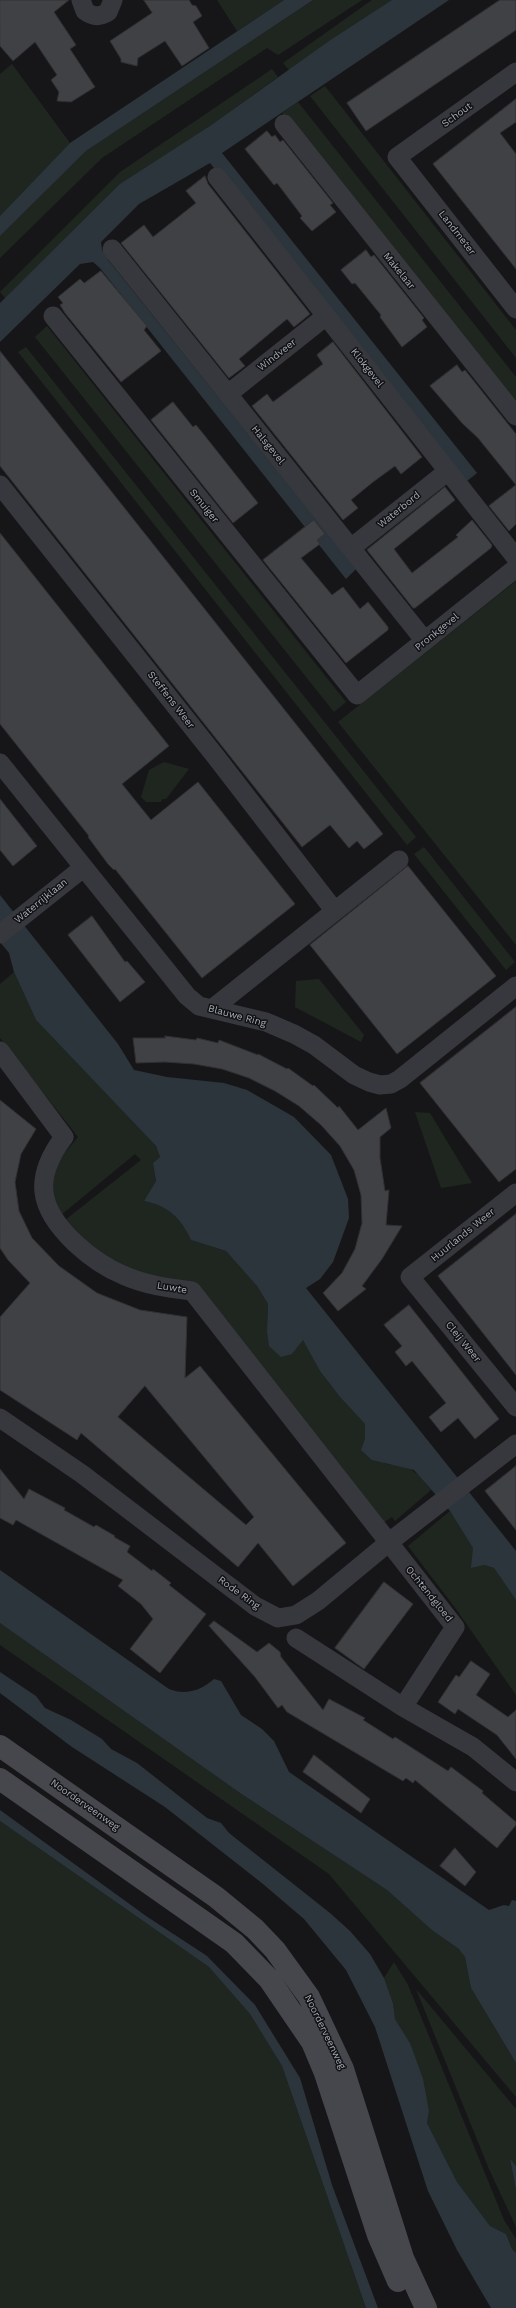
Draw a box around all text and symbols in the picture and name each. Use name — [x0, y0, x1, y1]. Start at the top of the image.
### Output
street label: Schout — [439, 100, 475, 130]
street label: Landmeter — [436, 208, 478, 258]
street label: Makelaar — [381, 250, 417, 292]
street label: Windveer — [255, 336, 299, 374]
street label: Klokgevel — [348, 346, 386, 390]
street label: Halsgevel — [249, 423, 287, 467]
street label: Smuiger — [187, 487, 221, 525]
street label: Waterbord — [375, 489, 423, 531]
street label: Pronkgevel — [413, 611, 461, 653]
street label: Steffens Weer — [145, 669, 197, 731]
street label: Waterrijklaan — [12, 876, 70, 926]
street label: Blauwe Ring — [207, 1002, 267, 1030]
street label: Huurlands Weer — [429, 1206, 497, 1264]
street label: Luwte — [156, 1279, 188, 1297]
street label: Cleij Weer — [443, 1319, 483, 1365]
street label: Ochtendgloed — [403, 1564, 455, 1624]
street label: Rode Ring — [216, 1574, 262, 1612]
street label: Noorderveenweg — [48, 1777, 122, 1833]
street label: Noorderveenweg — [302, 1993, 348, 2071]

